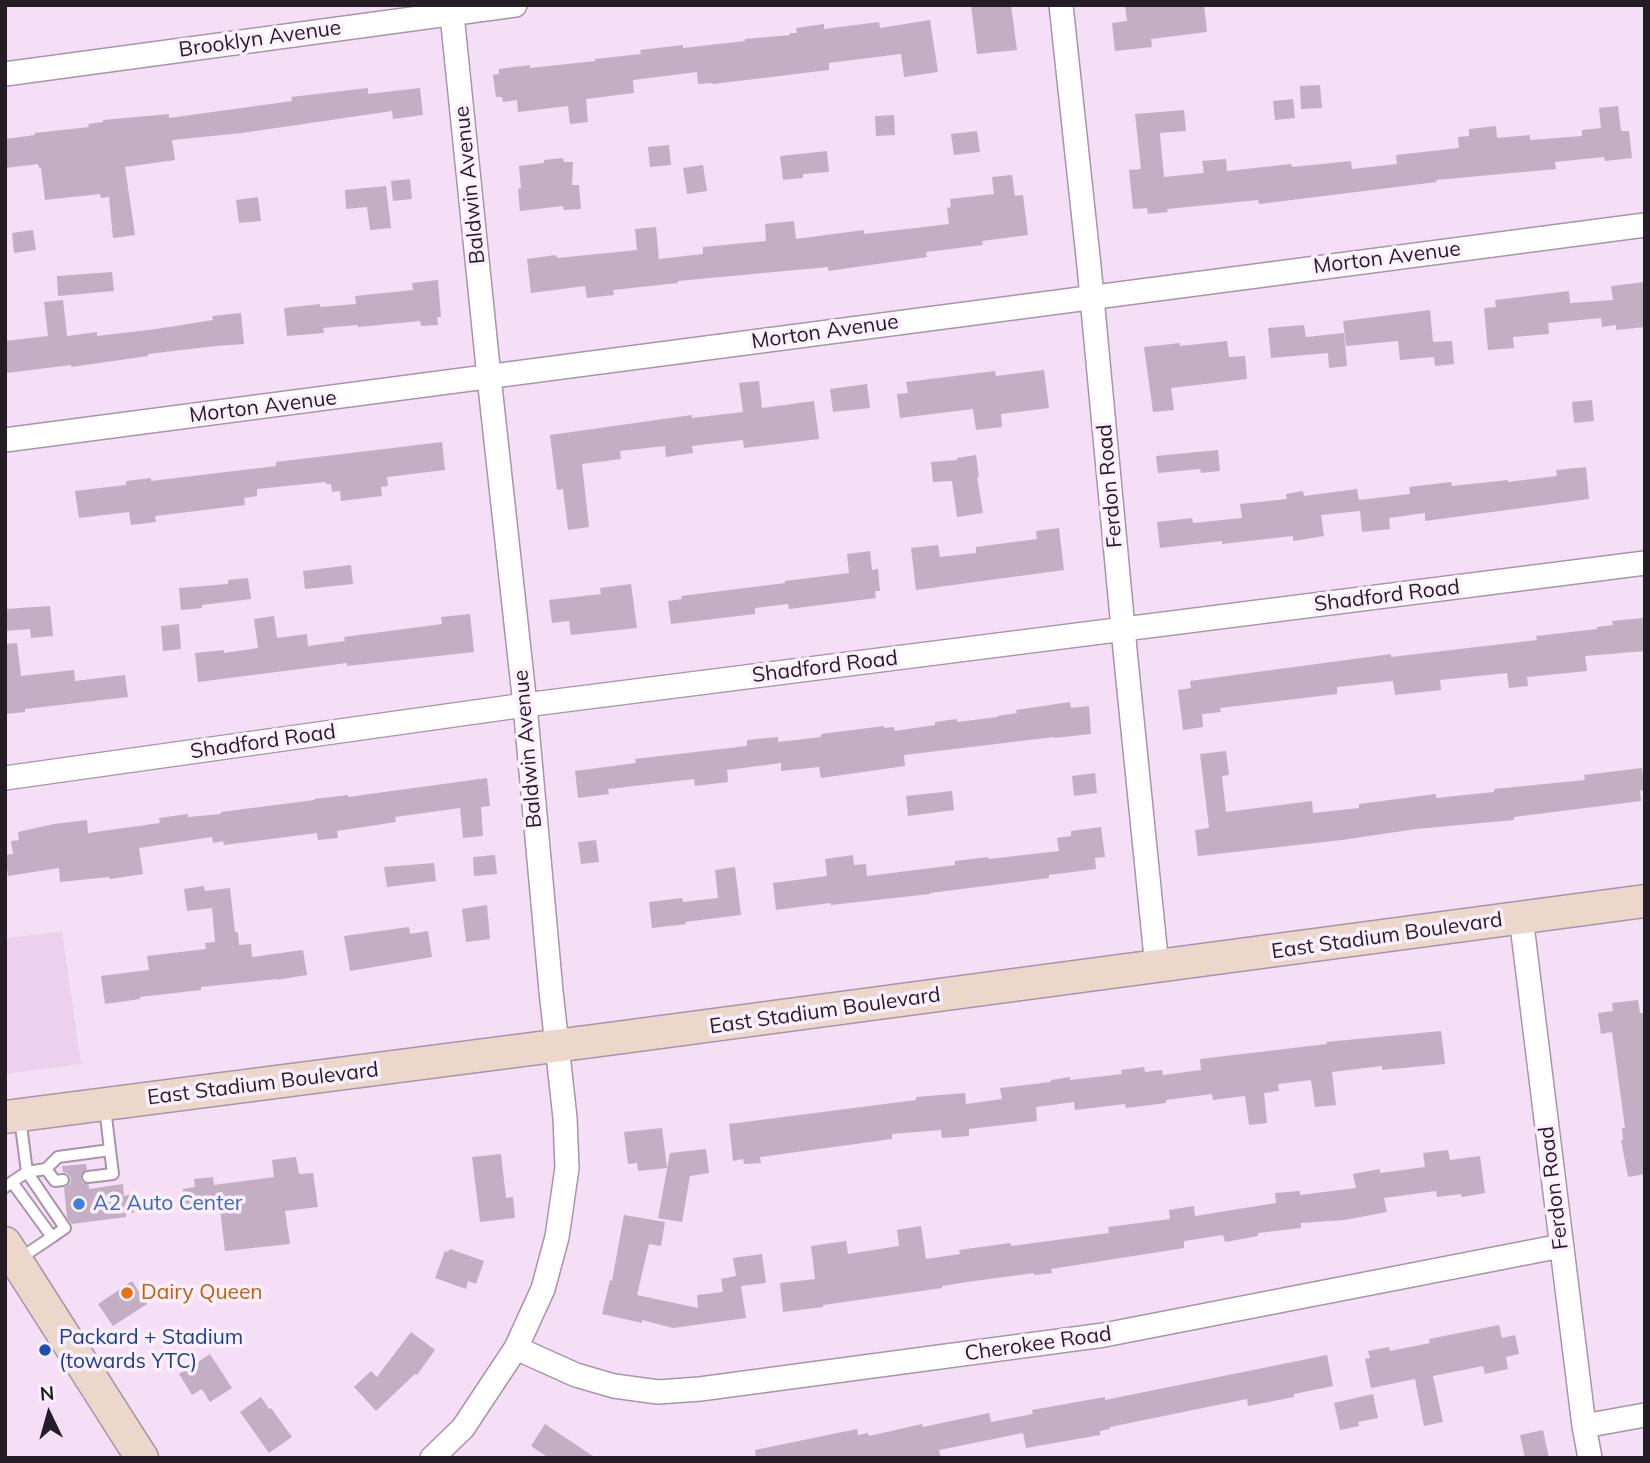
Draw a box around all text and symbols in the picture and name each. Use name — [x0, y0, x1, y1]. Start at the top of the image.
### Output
street label: Brooklyn Avenue — [177, 15, 343, 63]
street label: Baldwin Avenue — [449, 105, 491, 265]
street label: Morton Avenue — [1312, 236, 1462, 280]
street label: Morton Avenue — [750, 309, 900, 355]
street label: Morton Avenue — [188, 385, 338, 429]
street label: Ferdon Road — [1092, 423, 1128, 549]
street label: Shadford Road — [1313, 575, 1461, 617]
street label: Shadford Road — [751, 646, 899, 688]
street label: Baldwin Avenue — [509, 669, 547, 829]
street label: Shadford Road — [189, 719, 337, 765]
street label: East Stadium Boulevard — [1270, 907, 1504, 965]
street label: East Stadium Boulevard — [708, 982, 942, 1040]
street label: East Stadium Boulevard — [146, 1057, 380, 1111]
street label: Ferdon Road — [1534, 1125, 1574, 1251]
place label: A2 Auto Center — [93, 1191, 242, 1217]
marker: A2 Auto Center — [71, 1196, 87, 1212]
place label: Dairy Queen — [141, 1280, 263, 1306]
marker: Dairy Queen — [119, 1285, 135, 1301]
street label: Cherokee Road — [963, 1321, 1113, 1367]
place label: Packard + Stadium (towards YTC) — [59, 1325, 243, 1375]
marker: Packard + Stadium (towards YTC) — [37, 1342, 53, 1358]
north arrow — [14, 1379, 84, 1449]
text: N — [39, 1381, 55, 1406]

